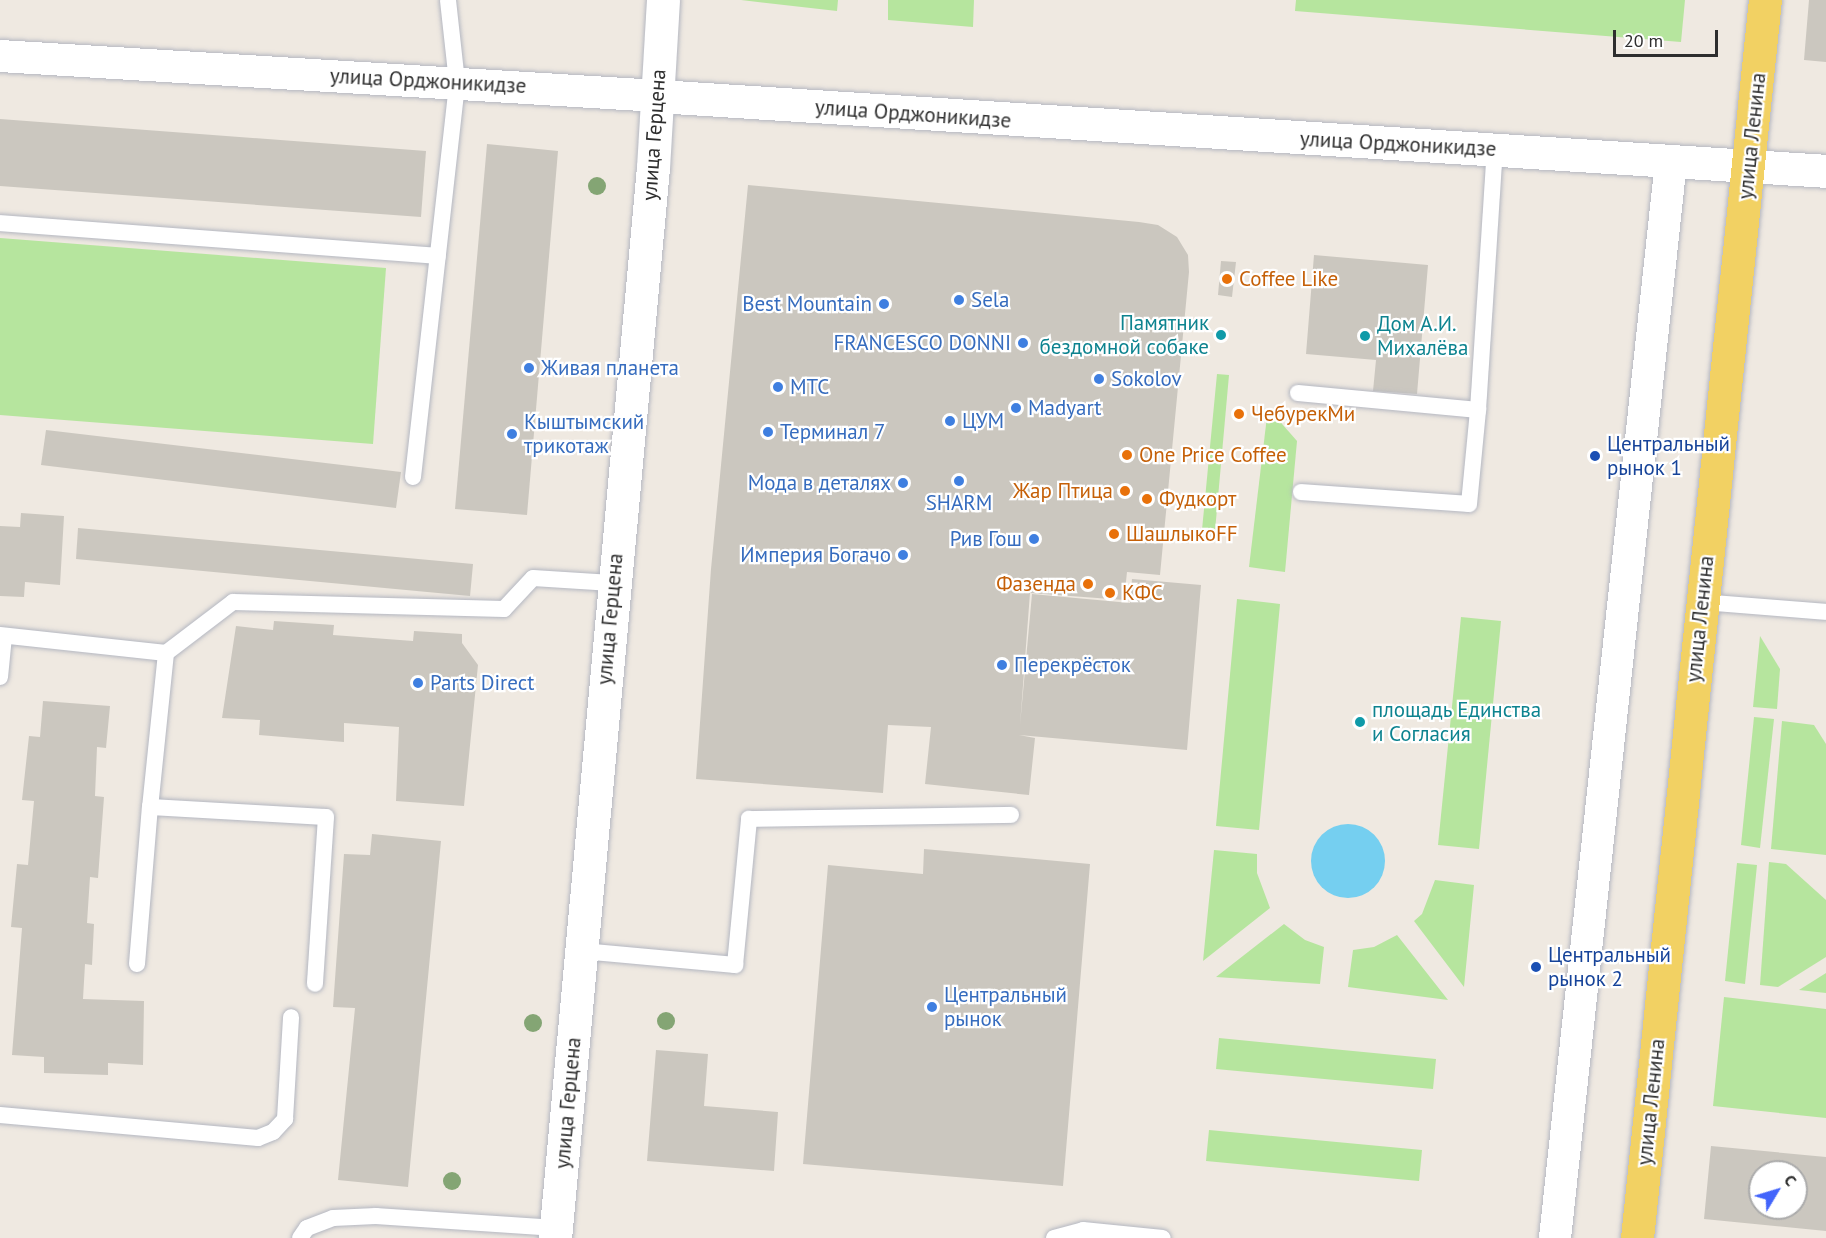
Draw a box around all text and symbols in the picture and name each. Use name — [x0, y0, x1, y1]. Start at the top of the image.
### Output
scale bar — [1616, 18, 1721, 56]
text: 20 m — [1624, 29, 1663, 52]
street label: улица Орджоникидзе — [329, 63, 527, 99]
street label: улица Герцена — [637, 68, 671, 202]
street label: улица Ленина — [1733, 71, 1771, 201]
street label: улица Орджоникидзе — [814, 95, 1012, 133]
street label: улица Орджоникидзе — [1299, 126, 1497, 162]
place label: Coffee Like — [1239, 266, 1338, 292]
marker: Coffee Like — [1220, 272, 1234, 286]
place label: Sela — [971, 287, 1009, 313]
place label: Best Mountain — [742, 291, 872, 317]
marker: Sela — [952, 293, 966, 307]
marker: Best Mountain — [877, 297, 891, 311]
place label: Памятник бездомной собаке — [1040, 310, 1209, 360]
place label: Дом А.И. Михалёва — [1377, 311, 1468, 361]
marker: Памятник бездомной собаке — [1214, 328, 1228, 342]
marker: Дом А.И. Михалёва — [1358, 329, 1372, 343]
place label: FRANCESCO DONNI — [833, 330, 1011, 356]
marker: FRANCESCO DONNI — [1016, 336, 1030, 350]
place label: Живая планета — [541, 355, 679, 381]
marker: Живая планета — [522, 361, 536, 375]
place label: Sokolov — [1111, 366, 1182, 392]
marker: Sokolov — [1092, 372, 1106, 386]
place label: МТС — [790, 374, 829, 400]
marker: МТС — [771, 380, 785, 394]
place label: Madyart — [1028, 395, 1101, 421]
marker: Madyart — [1009, 401, 1023, 415]
place label: ЧебурекМи — [1251, 401, 1355, 427]
marker: ЧебурекМи — [1232, 407, 1246, 421]
place label: ЦУМ — [962, 408, 1004, 434]
place label: Кыштымский трикотаж — [524, 409, 644, 459]
marker: ЦУМ — [943, 414, 957, 428]
place label: Терминал 7 — [780, 419, 885, 445]
marker: Терминал 7 — [761, 425, 775, 439]
marker: Кыштымский трикотаж — [505, 427, 519, 441]
place label: Центральный рынок 1 — [1607, 431, 1730, 481]
place label: One Price Coffee — [1139, 442, 1287, 468]
marker: One Price Coffee — [1120, 448, 1134, 462]
marker: Центральный рынок 1 — [1588, 449, 1602, 463]
place label: Мода в деталях — [748, 470, 891, 496]
marker: SHARM — [952, 474, 966, 488]
marker: Мода в деталях — [896, 476, 910, 490]
place label: Жар Птица — [1013, 478, 1113, 504]
marker: Жар Птица — [1118, 484, 1132, 498]
place label: Фудкорт — [1159, 486, 1236, 512]
place label: SHARM — [926, 490, 992, 516]
marker: Фудкорт — [1140, 492, 1154, 506]
place label: ШашлыкoFF — [1126, 521, 1238, 547]
place label: Рив Гош — [950, 526, 1022, 552]
marker: ШашлыкoFF — [1107, 527, 1121, 541]
marker: Рив Гош — [1027, 532, 1041, 546]
place label: Империя Богачо — [740, 542, 891, 568]
marker: Империя Богачо — [896, 548, 910, 562]
street label: улица Герцена — [592, 552, 628, 686]
street label: улица Ленина — [1681, 554, 1719, 684]
place label: Фазенда — [996, 571, 1076, 597]
marker: Фазенда — [1081, 577, 1095, 591]
place label: КФС — [1122, 580, 1163, 606]
marker: КФС — [1103, 586, 1117, 600]
place label: Перекрёсток — [1014, 652, 1131, 678]
marker: Перекрёсток — [995, 658, 1009, 672]
place label: Parts Direct — [430, 670, 534, 696]
marker: Parts Direct — [411, 676, 425, 690]
place label: площадь Единства и Согласия — [1372, 697, 1542, 747]
marker: площадь Единства и Согласия — [1353, 715, 1367, 729]
place label: Центральный рынок 2 — [1548, 942, 1671, 992]
marker: Центральный рынок 2 — [1529, 960, 1543, 974]
place label: Центральный рынок — [944, 982, 1067, 1032]
marker: Центральный рынок — [925, 1000, 939, 1014]
street label: улица Герцена — [550, 1036, 586, 1170]
street label: улица Ленина — [1632, 1037, 1670, 1167]
north arrow — [1748, 1160, 1808, 1220]
text: С — [1780, 1170, 1801, 1190]

